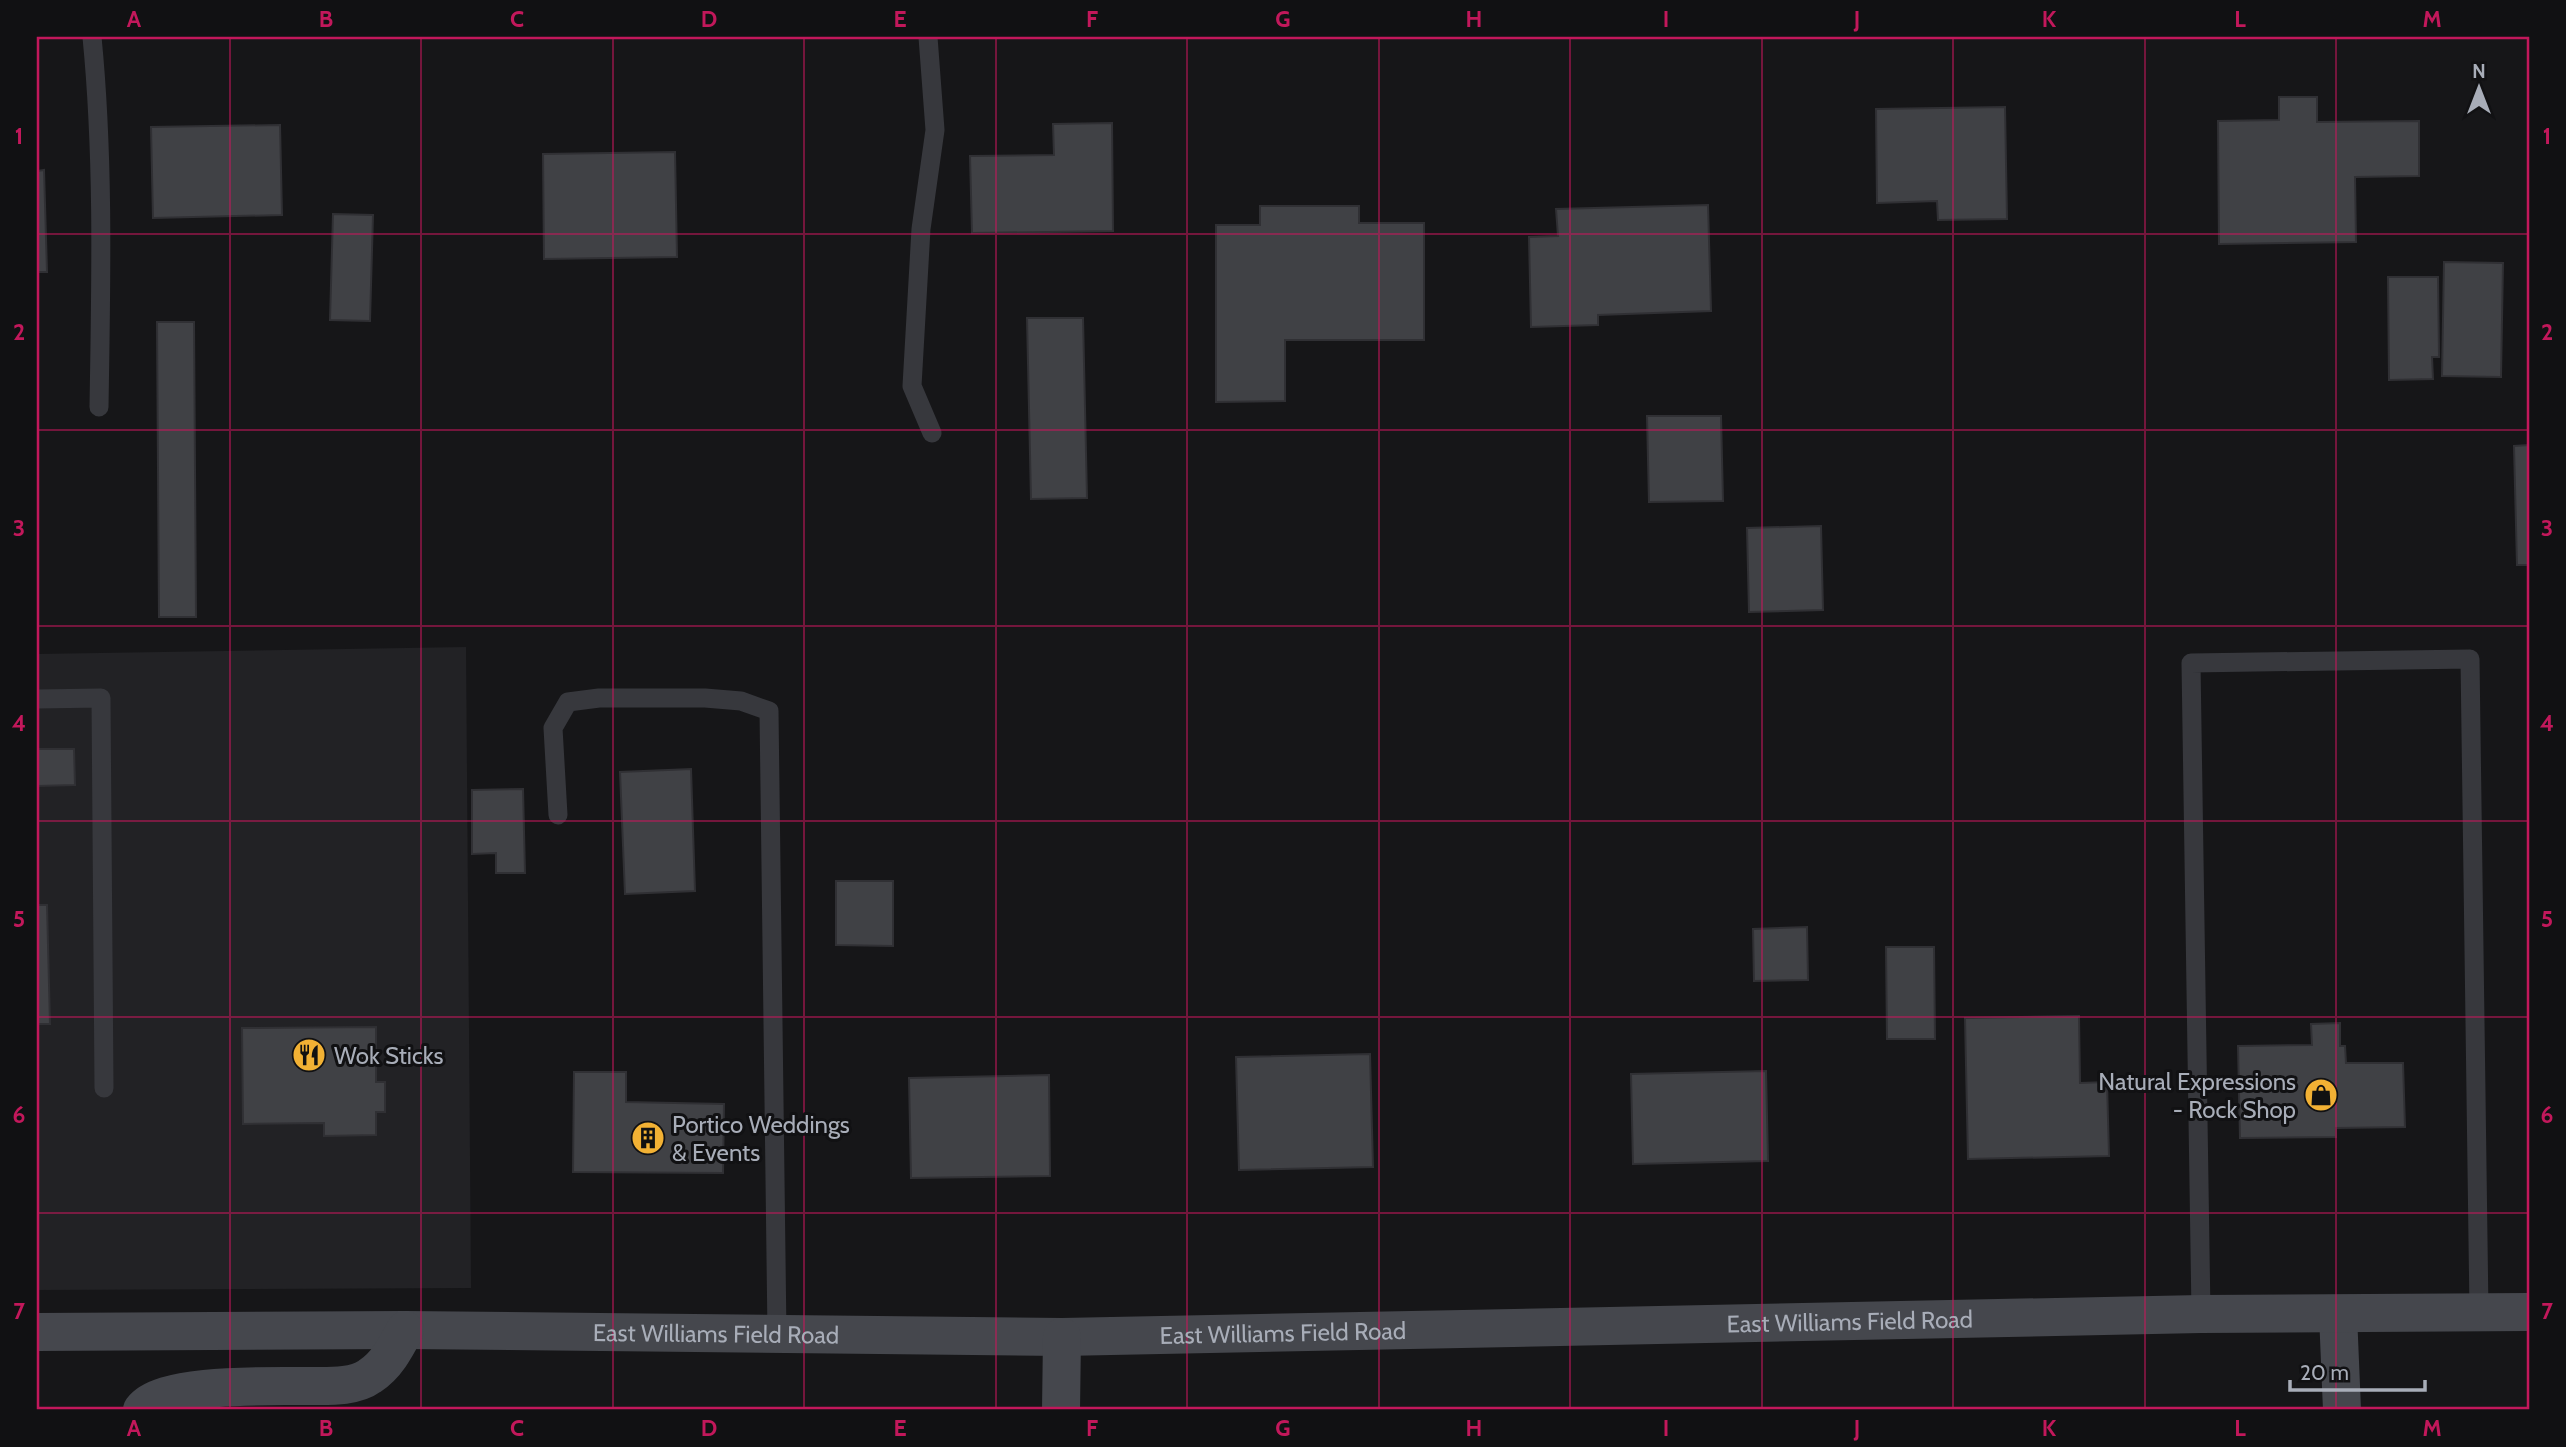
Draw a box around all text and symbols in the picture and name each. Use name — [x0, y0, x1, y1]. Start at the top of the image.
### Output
text: A — [127, 5, 142, 33]
text: B — [319, 5, 333, 33]
text: C — [510, 5, 524, 33]
text: D — [701, 5, 717, 33]
text: E — [893, 5, 907, 33]
text: F — [1086, 5, 1098, 33]
text: G — [1275, 5, 1291, 33]
text: H — [1466, 5, 1482, 33]
text: I — [1663, 5, 1669, 33]
text: J — [1853, 5, 1860, 33]
text: K — [2042, 5, 2057, 33]
text: L — [2234, 5, 2246, 33]
text: M — [2422, 5, 2442, 33]
north arrow — [2444, 52, 2514, 122]
text: N — [2472, 60, 2486, 83]
text: 1 — [15, 122, 23, 150]
text: 1 — [2543, 122, 2551, 150]
text: 2 — [13, 318, 25, 346]
text: 2 — [2541, 318, 2553, 346]
text: 3 — [13, 514, 25, 542]
text: 3 — [2541, 514, 2553, 542]
text: 4 — [12, 709, 26, 737]
text: 4 — [2540, 709, 2554, 737]
text: 5 — [13, 905, 25, 933]
text: 5 — [2541, 905, 2553, 933]
restaurant icon: Wok Sticks — [290, 1036, 328, 1074]
place label: Wok Sticks — [334, 1041, 444, 1070]
place label: Natural Expressions - Rock Shop — [2098, 1067, 2296, 1124]
shop icon: Natural Expressions - Rock Shop — [2302, 1076, 2340, 1114]
text: 6 — [13, 1101, 25, 1129]
text: 6 — [2541, 1101, 2553, 1129]
place label: Portico Weddings & Events — [672, 1110, 850, 1167]
building icon: Portico Weddings & Events — [629, 1119, 667, 1157]
text: 7 — [13, 1297, 25, 1325]
text: 7 — [2541, 1297, 2553, 1325]
street label: East Williams Field Road — [1726, 1304, 1973, 1338]
street label: East Williams Field Road — [1159, 1316, 1406, 1350]
street label: East Williams Field Road — [593, 1318, 839, 1349]
scale bar — [2290, 1349, 2424, 1393]
text: 20 m — [2300, 1360, 2349, 1385]
text: A — [127, 1414, 142, 1442]
text: B — [319, 1414, 333, 1442]
text: C — [510, 1414, 524, 1442]
text: D — [701, 1414, 717, 1442]
text: E — [893, 1414, 907, 1442]
text: F — [1086, 1414, 1098, 1442]
text: G — [1275, 1414, 1291, 1442]
text: H — [1466, 1414, 1482, 1442]
text: I — [1663, 1414, 1669, 1442]
text: J — [1853, 1414, 1860, 1442]
text: K — [2042, 1414, 2057, 1442]
text: L — [2234, 1414, 2246, 1442]
text: M — [2422, 1414, 2442, 1442]

